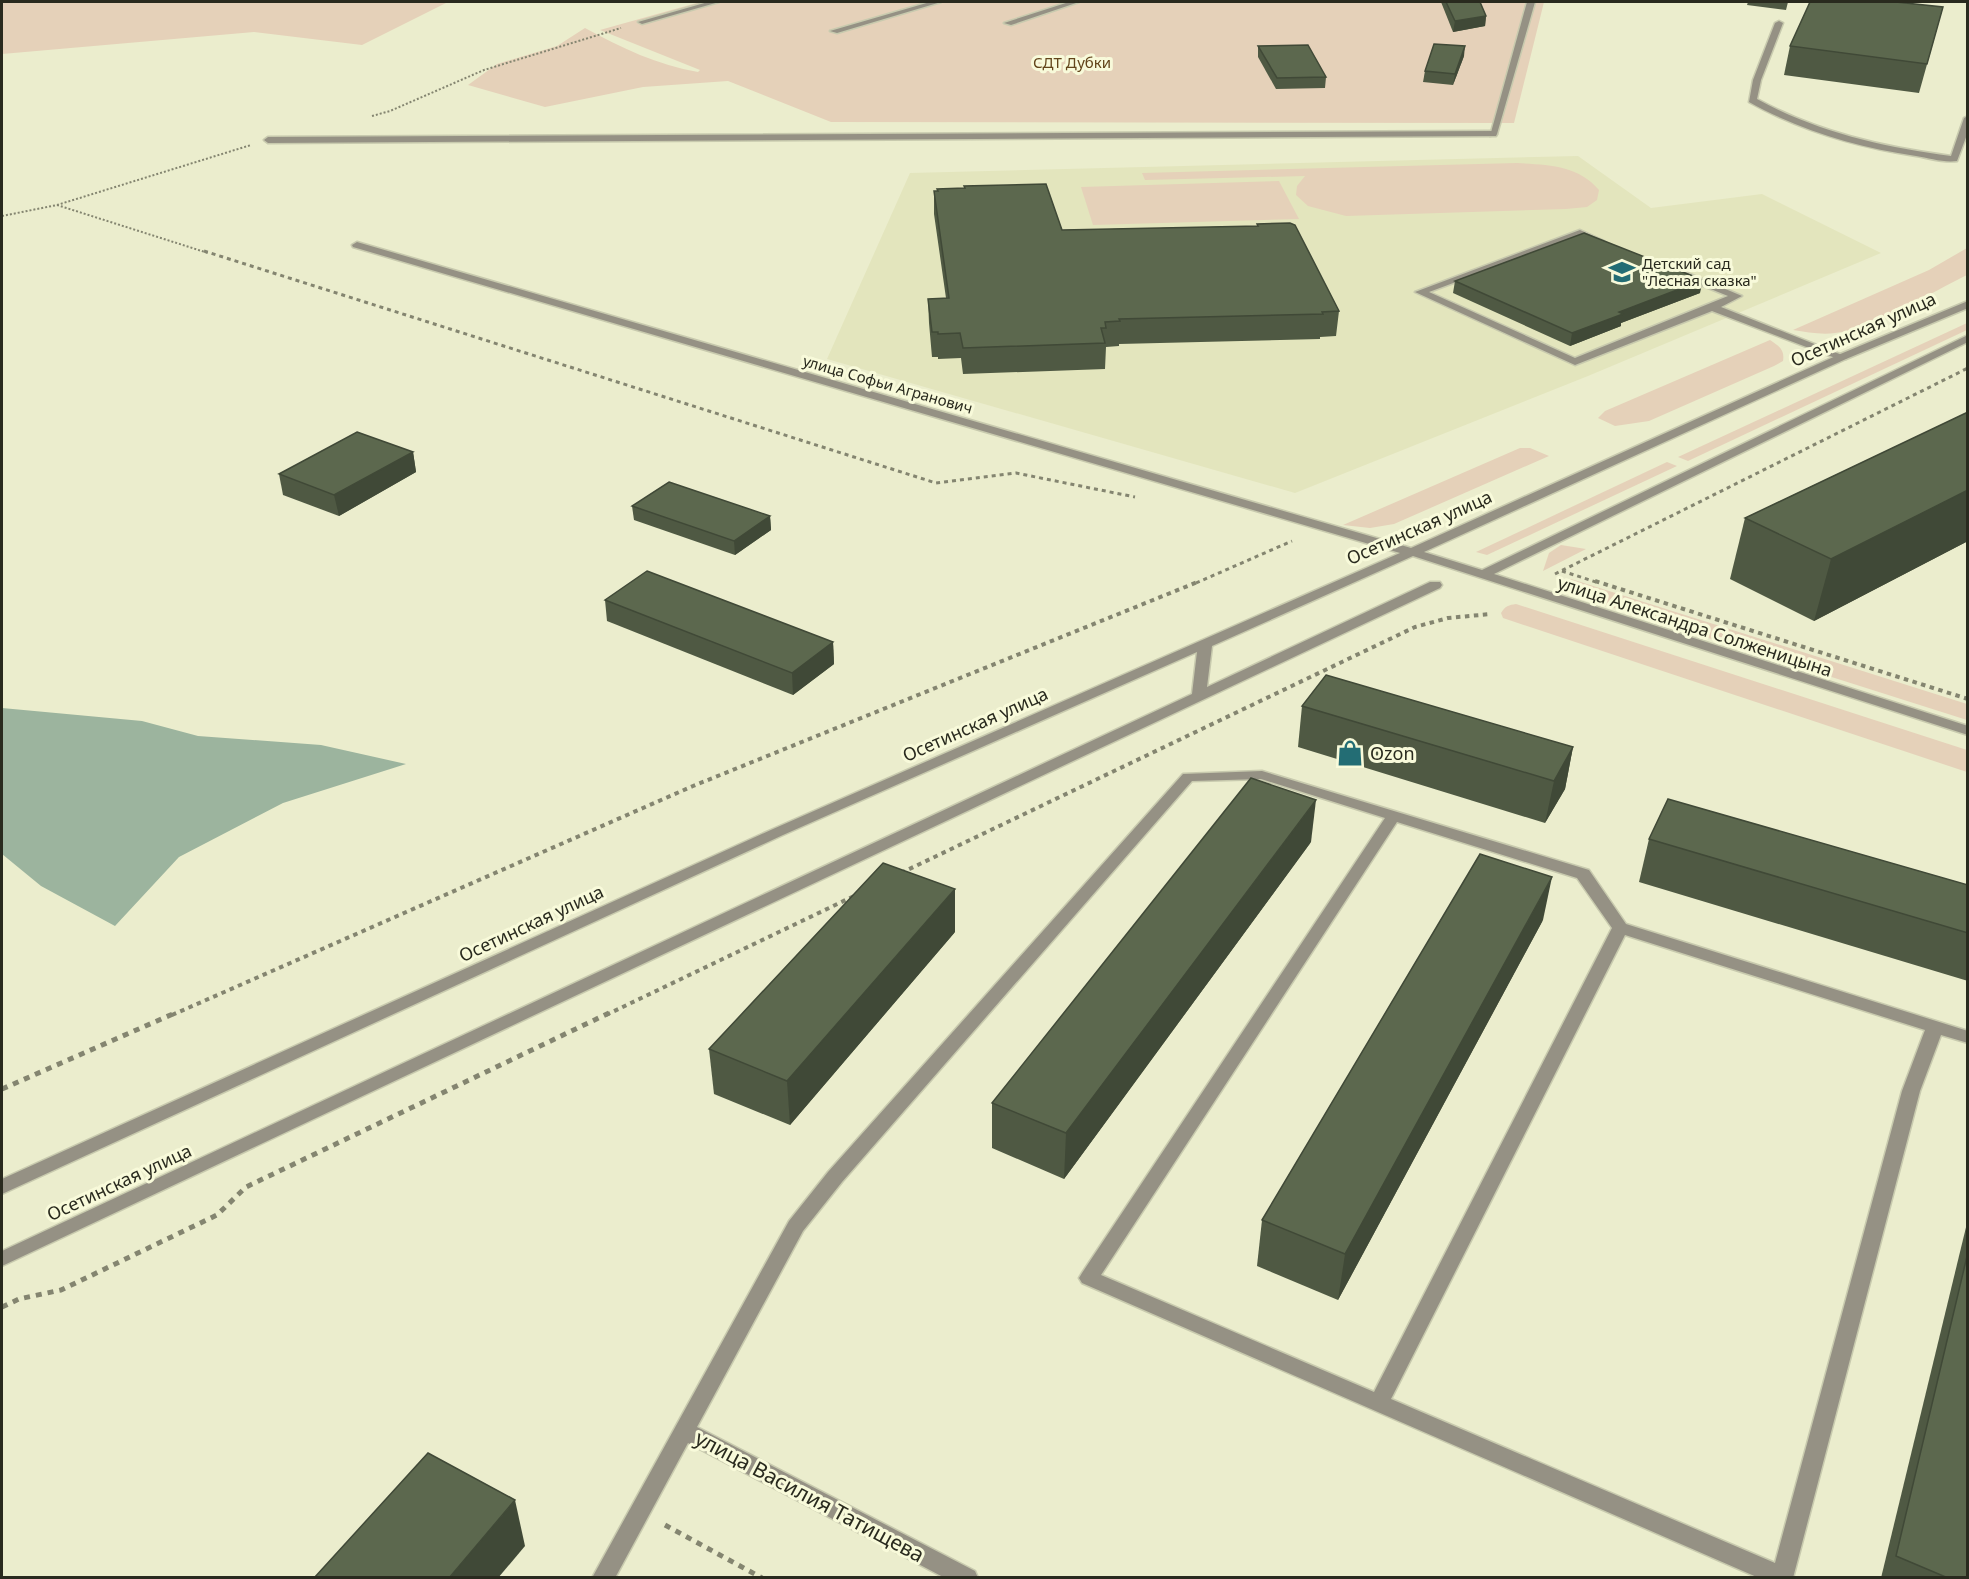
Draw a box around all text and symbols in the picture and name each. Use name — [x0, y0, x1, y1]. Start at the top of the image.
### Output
park label: СДТ Дубки — [1033, 52, 1111, 72]
place label: Детский сад "Лесная сказка" — [1642, 253, 1757, 290]
school or university icon: Детский сад "Лесная сказка" — [1607, 257, 1637, 287]
street label: Осетинская улица — [1786, 286, 1940, 372]
street label: улица Софьи Агранович — [801, 350, 975, 418]
street label: Осетинская улица — [1342, 484, 1496, 570]
street label: улица Александра Солженицына — [1555, 570, 1835, 682]
street label: Осетинская улица — [898, 681, 1052, 767]
shop icon: Ozon — [1335, 738, 1365, 768]
place label: Ozon — [1370, 741, 1415, 765]
street label: Осетинская улица — [455, 879, 607, 967]
street label: Осетинская улица — [43, 1138, 195, 1226]
street label: улица Василия Татищева — [691, 1424, 929, 1568]

